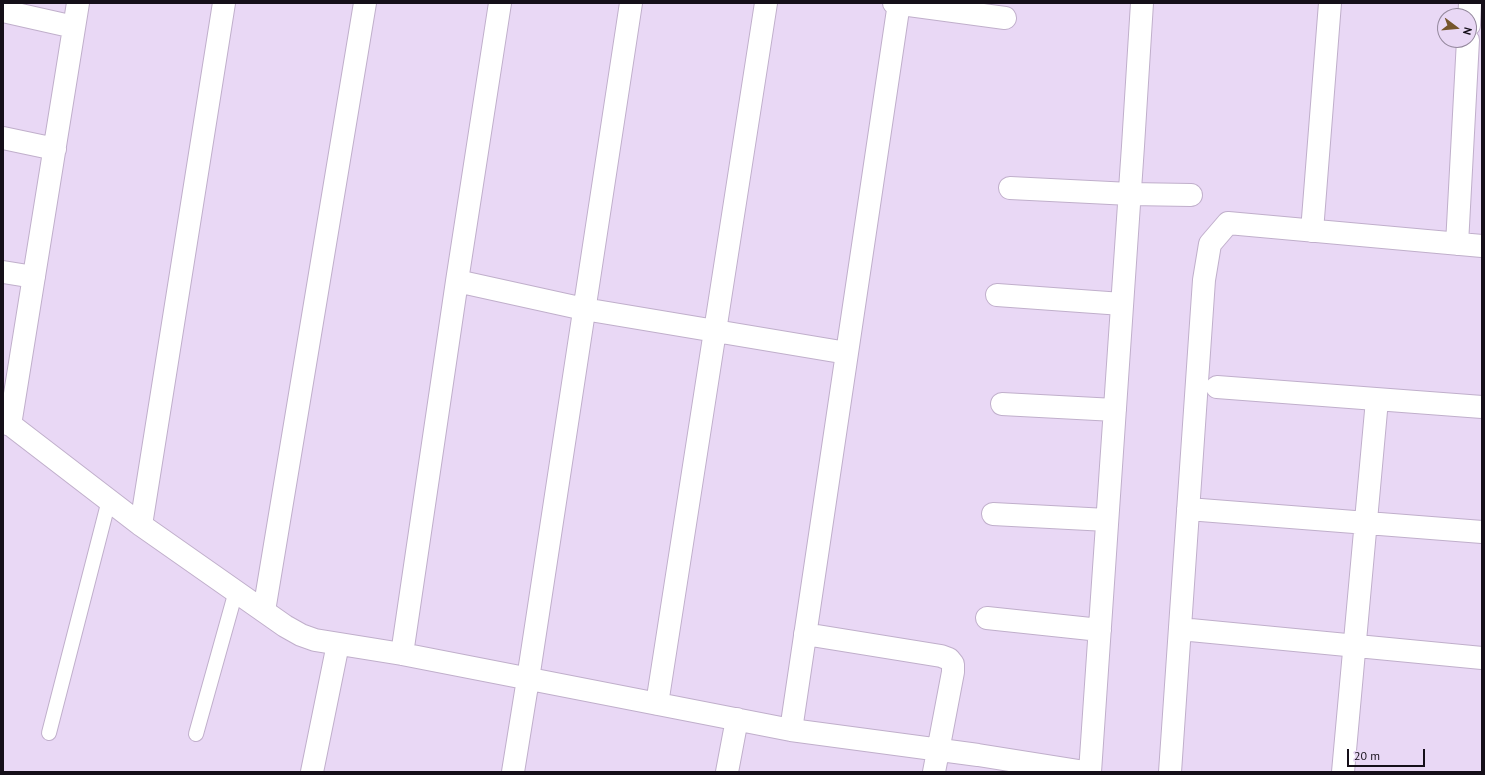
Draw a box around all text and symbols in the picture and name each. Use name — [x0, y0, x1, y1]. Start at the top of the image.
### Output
north arrow — [1437, 8, 1477, 48]
text: N — [1460, 26, 1475, 36]
scale bar — [1349, 741, 1427, 767]
text: 20 m — [1354, 748, 1380, 763]

